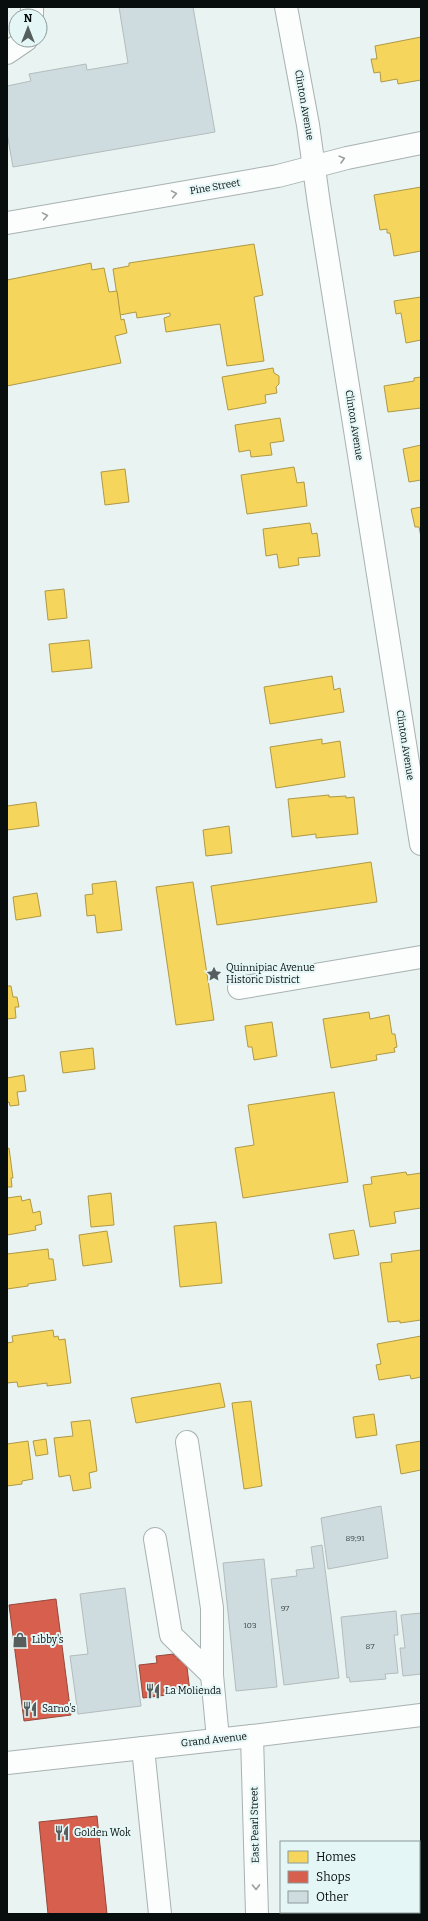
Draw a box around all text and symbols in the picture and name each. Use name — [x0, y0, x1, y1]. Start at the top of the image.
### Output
north arrow — [8, 8, 48, 48]
text: N — [24, 12, 33, 25]
street label: Clinton Avenue — [292, 69, 316, 141]
one-way arrow — [338, 155, 345, 164]
street label: Pine Street — [189, 177, 241, 197]
one-way arrow — [170, 190, 177, 199]
one-way arrow — [42, 212, 48, 221]
street label: Clinton Avenue — [343, 389, 365, 461]
street label: Clinton Avenue — [394, 709, 416, 781]
place label: Quinnipiac Avenue Historic District — [226, 962, 315, 986]
place icon: Quinnipiac Avenue Historic District — [205, 965, 223, 983]
house number: 89;91 — [345, 1534, 365, 1543]
house number: 97 — [281, 1604, 289, 1613]
house number: 103 — [244, 1621, 257, 1630]
shop icon: Libby's — [11, 1631, 29, 1649]
place label: Libby's — [32, 1634, 64, 1646]
house number: 87 — [366, 1642, 374, 1651]
restaurant icon: La Molienda — [144, 1682, 162, 1700]
place label: La Molienda — [165, 1685, 222, 1697]
restaurant icon: Sarno's — [21, 1700, 39, 1718]
place label: Sarno's — [42, 1703, 76, 1715]
street label: Grand Avenue — [180, 1731, 248, 1749]
street label: East Pearl Street — [248, 1787, 262, 1863]
restaurant icon: Golden Wok — [53, 1824, 71, 1842]
place label: Golden Wok — [74, 1827, 131, 1839]
legend — [280, 1841, 420, 1913]
text: Homes — [316, 1850, 356, 1864]
text: Shops — [316, 1870, 351, 1884]
one-way arrow — [252, 1884, 260, 1890]
text: Other — [316, 1890, 349, 1904]

